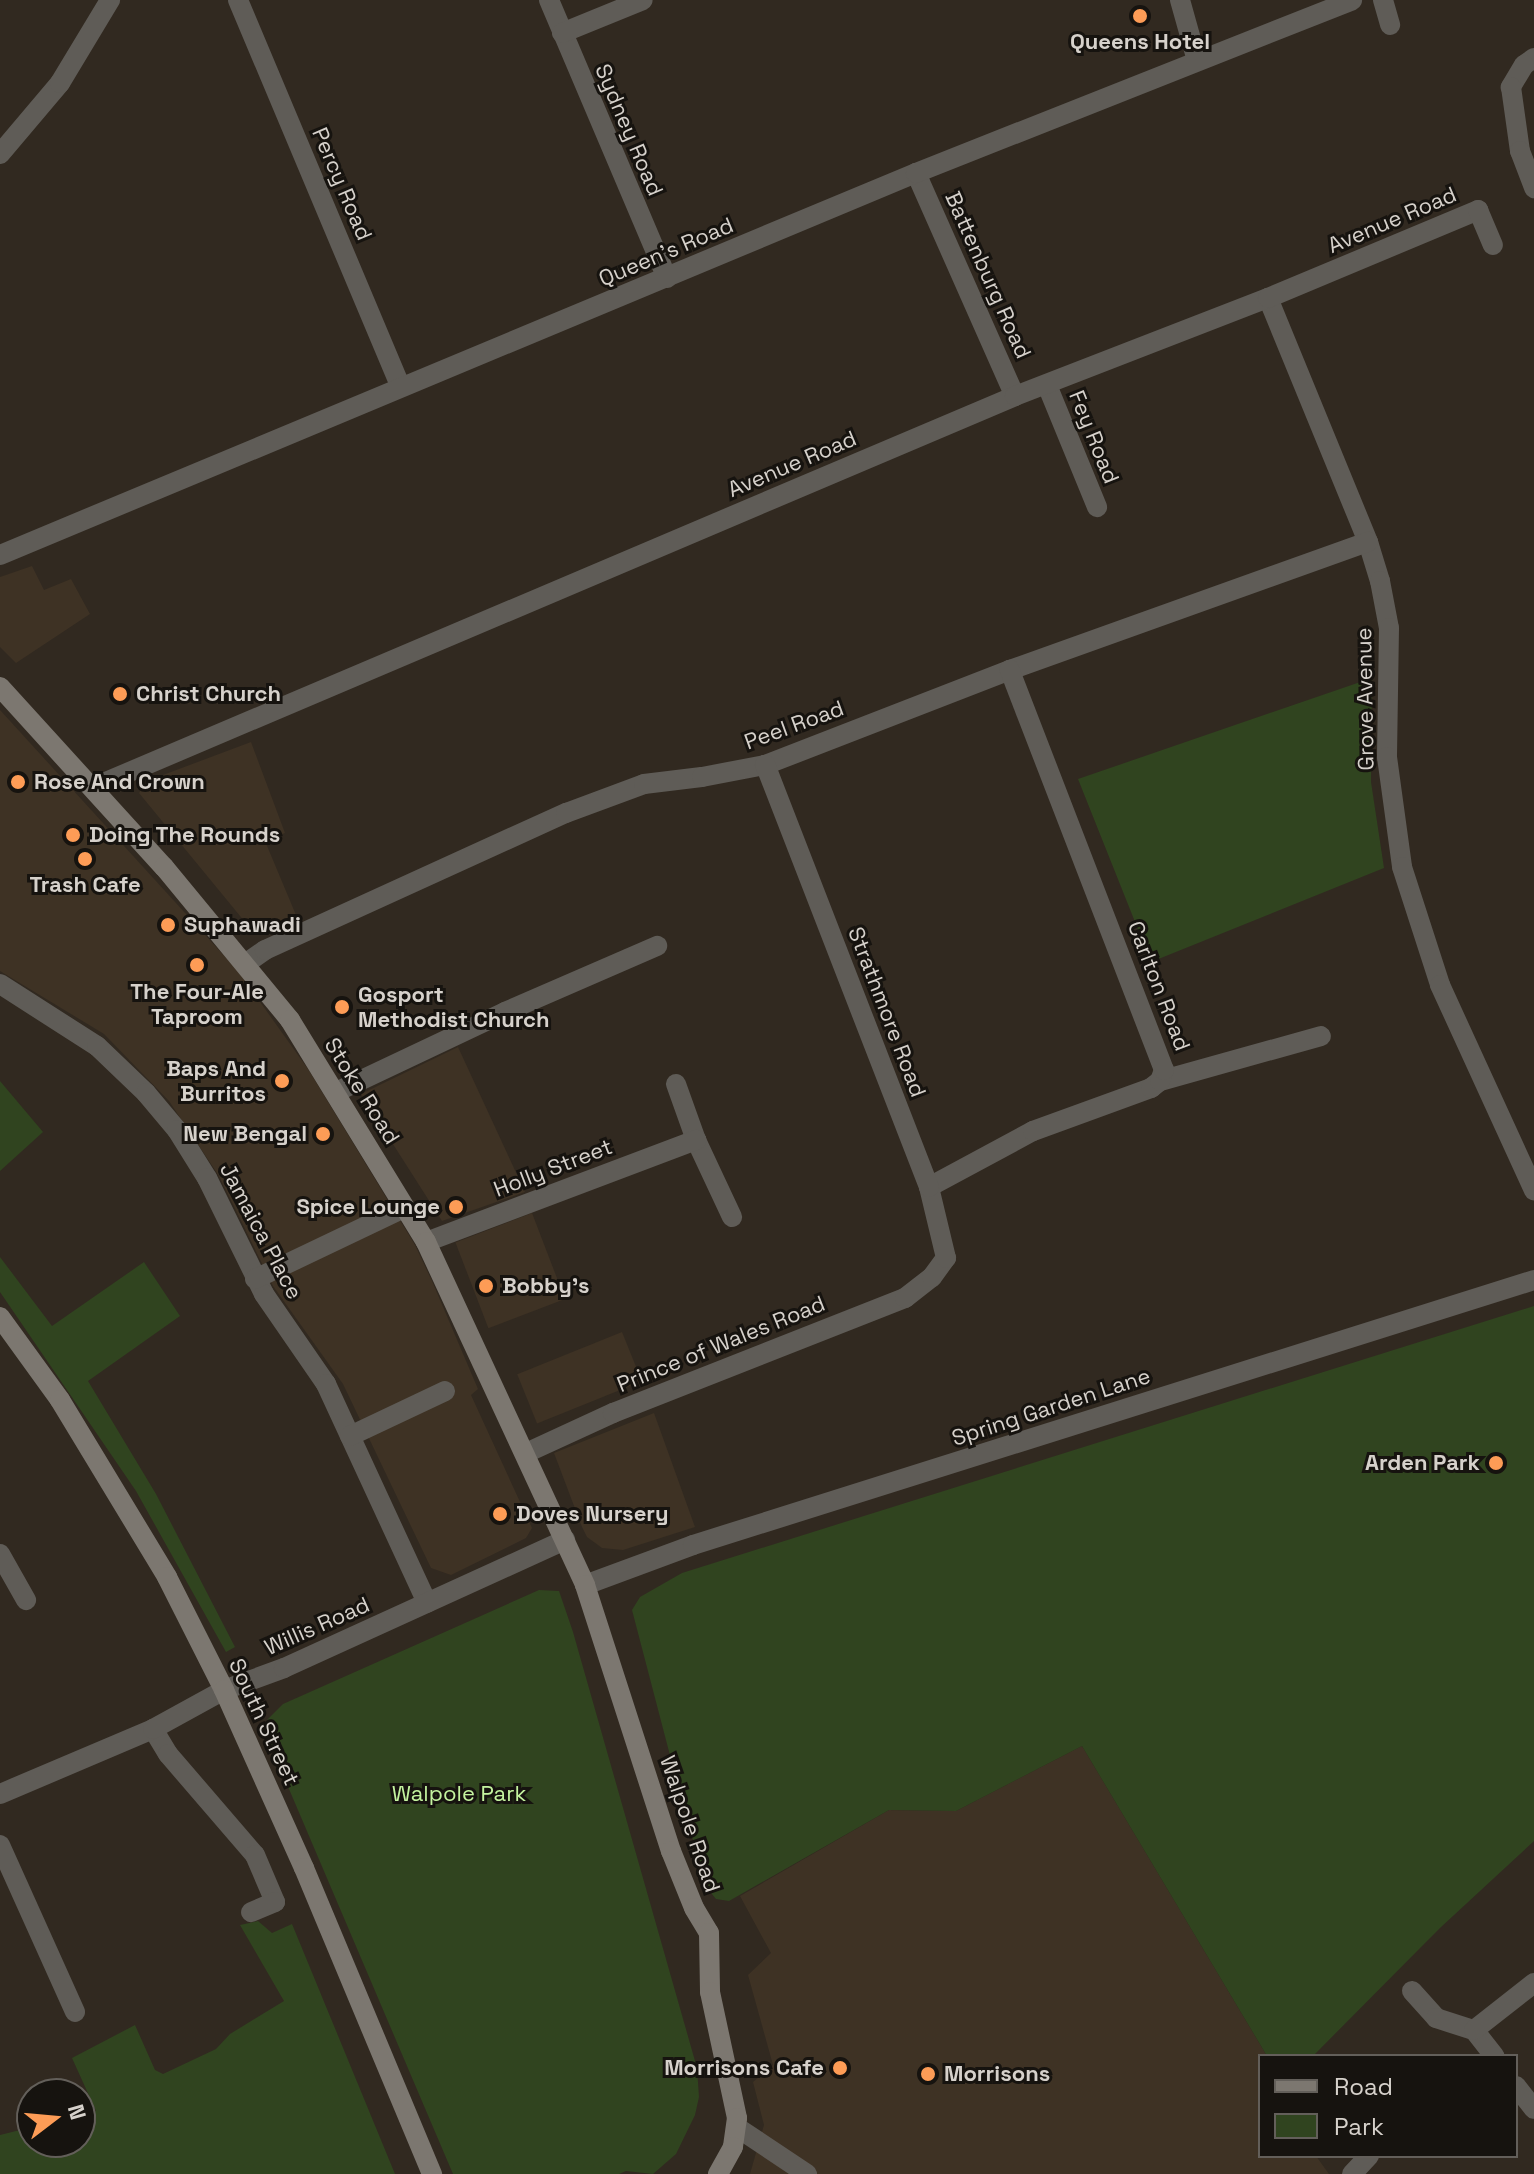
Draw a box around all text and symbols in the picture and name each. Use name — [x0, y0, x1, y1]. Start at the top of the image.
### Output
marker: Queens Hotel — [1131, 7, 1149, 25]
place label: Queens Hotel — [1070, 29, 1210, 55]
street label: Sydney Road — [589, 60, 669, 200]
street label: Percy Road — [306, 124, 378, 244]
street label: Avenue Road — [1324, 181, 1460, 259]
street label: Battenburg Road — [939, 187, 1037, 363]
street label: Queen's Road — [595, 212, 737, 292]
street label: Fey Road — [1063, 387, 1125, 487]
street label: Avenue Road — [724, 425, 860, 503]
street label: Grove Avenue — [1351, 627, 1379, 771]
place label: Christ Church — [136, 681, 281, 707]
marker: Christ Church — [111, 685, 129, 703]
street label: Peel Road — [741, 695, 847, 755]
place label: Rose And Crown — [34, 769, 205, 795]
marker: Rose And Crown — [9, 773, 27, 791]
place label: Doing The Rounds — [89, 822, 281, 848]
marker: Doing The Rounds — [64, 826, 82, 844]
marker: Trash Cafe — [76, 850, 94, 868]
place label: Trash Cafe — [29, 872, 141, 898]
place label: Suphawadi — [184, 912, 301, 938]
marker: Suphawadi — [159, 916, 177, 934]
street label: Carlton Road — [1122, 917, 1196, 1055]
street label: Strathmore Road — [842, 923, 932, 1101]
marker: The Four-Ale Taproom — [188, 956, 206, 974]
place label: The Four-Ale Taproom — [130, 978, 264, 1030]
place label: Gosport Methodist Church — [358, 981, 549, 1032]
marker: Gosport Methodist Church — [333, 998, 351, 1016]
street label: Stoke Road — [319, 1033, 405, 1149]
place label: Baps And Burritos — [166, 1055, 266, 1106]
marker: Baps And Burritos — [273, 1072, 291, 1090]
place label: New Bengal — [183, 1121, 307, 1147]
marker: New Bengal — [314, 1125, 332, 1143]
street label: Holly Street — [490, 1133, 616, 1203]
street label: Jamaica Place — [214, 1158, 308, 1304]
place label: Spice Lounge — [296, 1194, 440, 1220]
marker: Spice Lounge — [447, 1198, 465, 1216]
place label: Bobby's — [502, 1273, 589, 1299]
marker: Bobby's — [477, 1277, 495, 1295]
street label: Prince of Wales Road — [613, 1290, 829, 1398]
street label: Spring Garden Lane — [948, 1362, 1154, 1452]
place label: Arden Park — [1365, 1450, 1480, 1476]
marker: Arden Park — [1487, 1454, 1505, 1472]
place label: Doves Nursery — [516, 1501, 669, 1527]
marker: Doves Nursery — [491, 1505, 509, 1523]
street label: Willis Road — [260, 1591, 374, 1661]
street label: South Street — [223, 1654, 305, 1790]
street label: Walpole Road — [654, 1752, 726, 1896]
park label: Walpole Park — [392, 1781, 526, 1807]
legend — [1258, 2054, 1518, 2158]
place label: Morrisons Cafe — [664, 2055, 824, 2081]
marker: Morrisons Cafe — [831, 2059, 849, 2077]
place label: Morrisons — [944, 2061, 1050, 2087]
marker: Morrisons — [919, 2065, 937, 2083]
text: Road — [1334, 2071, 1393, 2102]
north arrow — [16, 2078, 96, 2158]
text: N — [62, 2101, 93, 2123]
text: Park — [1334, 2111, 1384, 2142]

